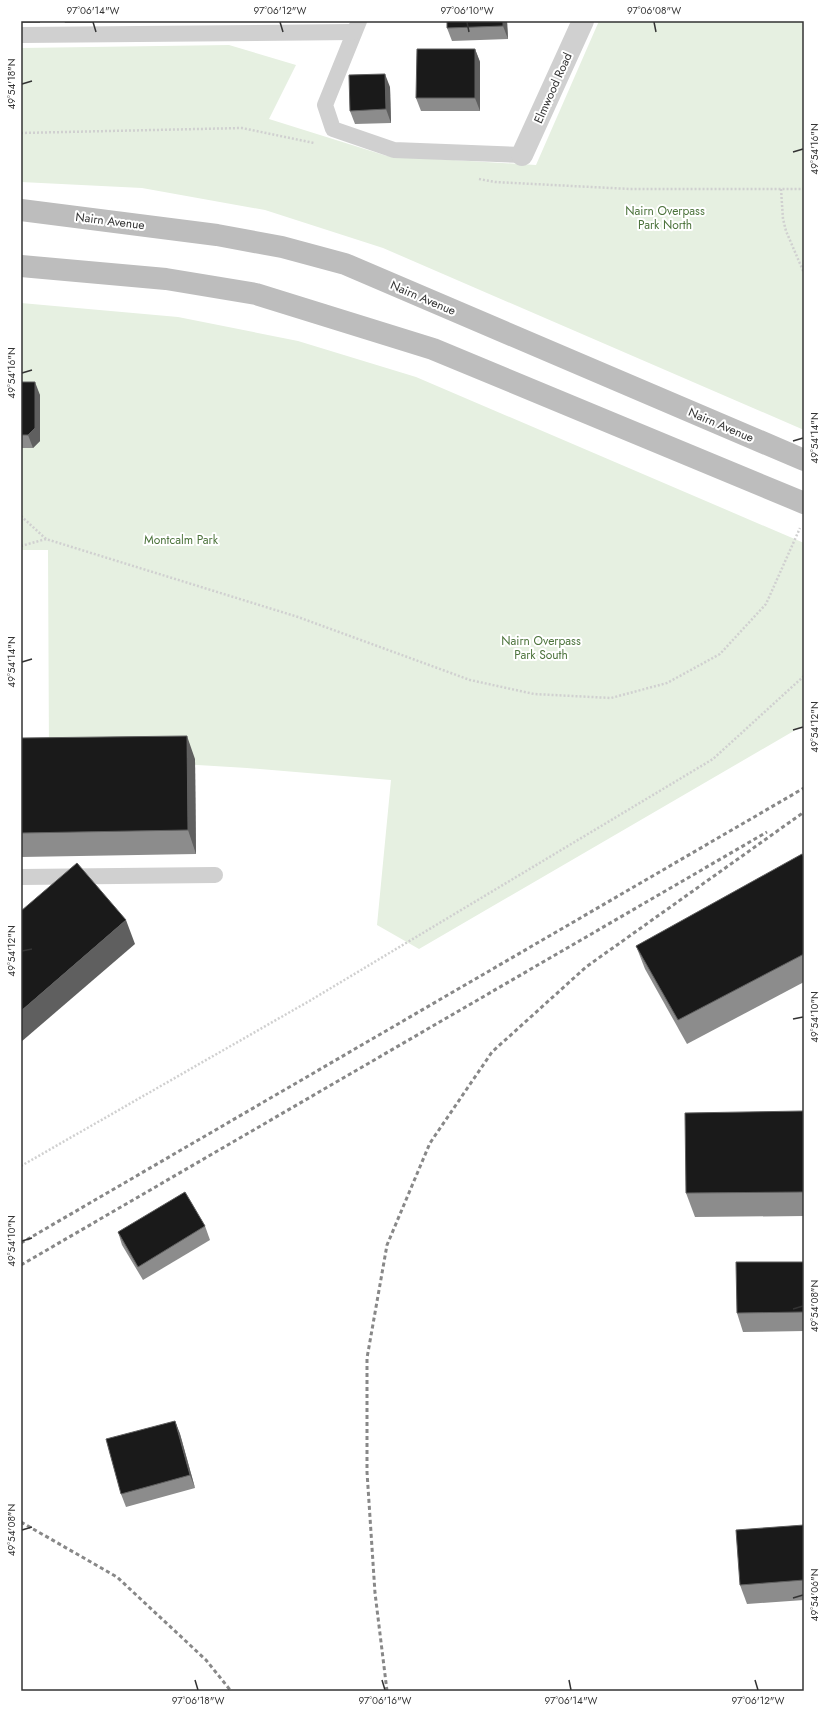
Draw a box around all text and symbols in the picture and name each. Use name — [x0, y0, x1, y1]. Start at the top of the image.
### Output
text: 97°06'14"W — [67, 3, 120, 18]
text: 97°06'12"W — [254, 3, 307, 18]
text: 97°06'10"W — [440, 3, 494, 18]
text: 97°06'08"W — [627, 3, 681, 18]
street label: Elmwood Road — [529, 50, 577, 126]
text: 49°54'18"N — [4, 58, 19, 110]
text: 49°54'16"N — [807, 123, 822, 175]
park label: Nairn Overpass Park North — [625, 202, 705, 234]
street label: Nairn Avenue — [74, 208, 146, 234]
street label: Nairn Avenue — [387, 276, 459, 320]
text: 49°54'16"N — [4, 347, 19, 399]
street label: Nairn Avenue — [685, 403, 757, 447]
text: 49°54'14"N — [807, 412, 822, 464]
park label: Montcalm Park — [144, 531, 219, 549]
park label: Nairn Overpass Park South — [501, 632, 581, 664]
text: 49°54'14"N — [4, 636, 19, 688]
text: 49°54'12"N — [807, 701, 822, 753]
text: 49°54'12"N — [4, 925, 19, 977]
text: 49°54'10"N — [807, 991, 822, 1043]
text: 49°54'10"N — [4, 1215, 19, 1267]
text: 49°54'08"N — [807, 1280, 822, 1332]
text: 49°54'08"N — [4, 1504, 19, 1556]
text: 49°54'06"N — [807, 1569, 822, 1621]
text: 97°06'18"W — [172, 1693, 224, 1708]
text: 97°06'16"W — [359, 1693, 412, 1708]
text: 97°06'14"W — [545, 1693, 598, 1708]
text: 97°06'12"W — [732, 1693, 785, 1708]

